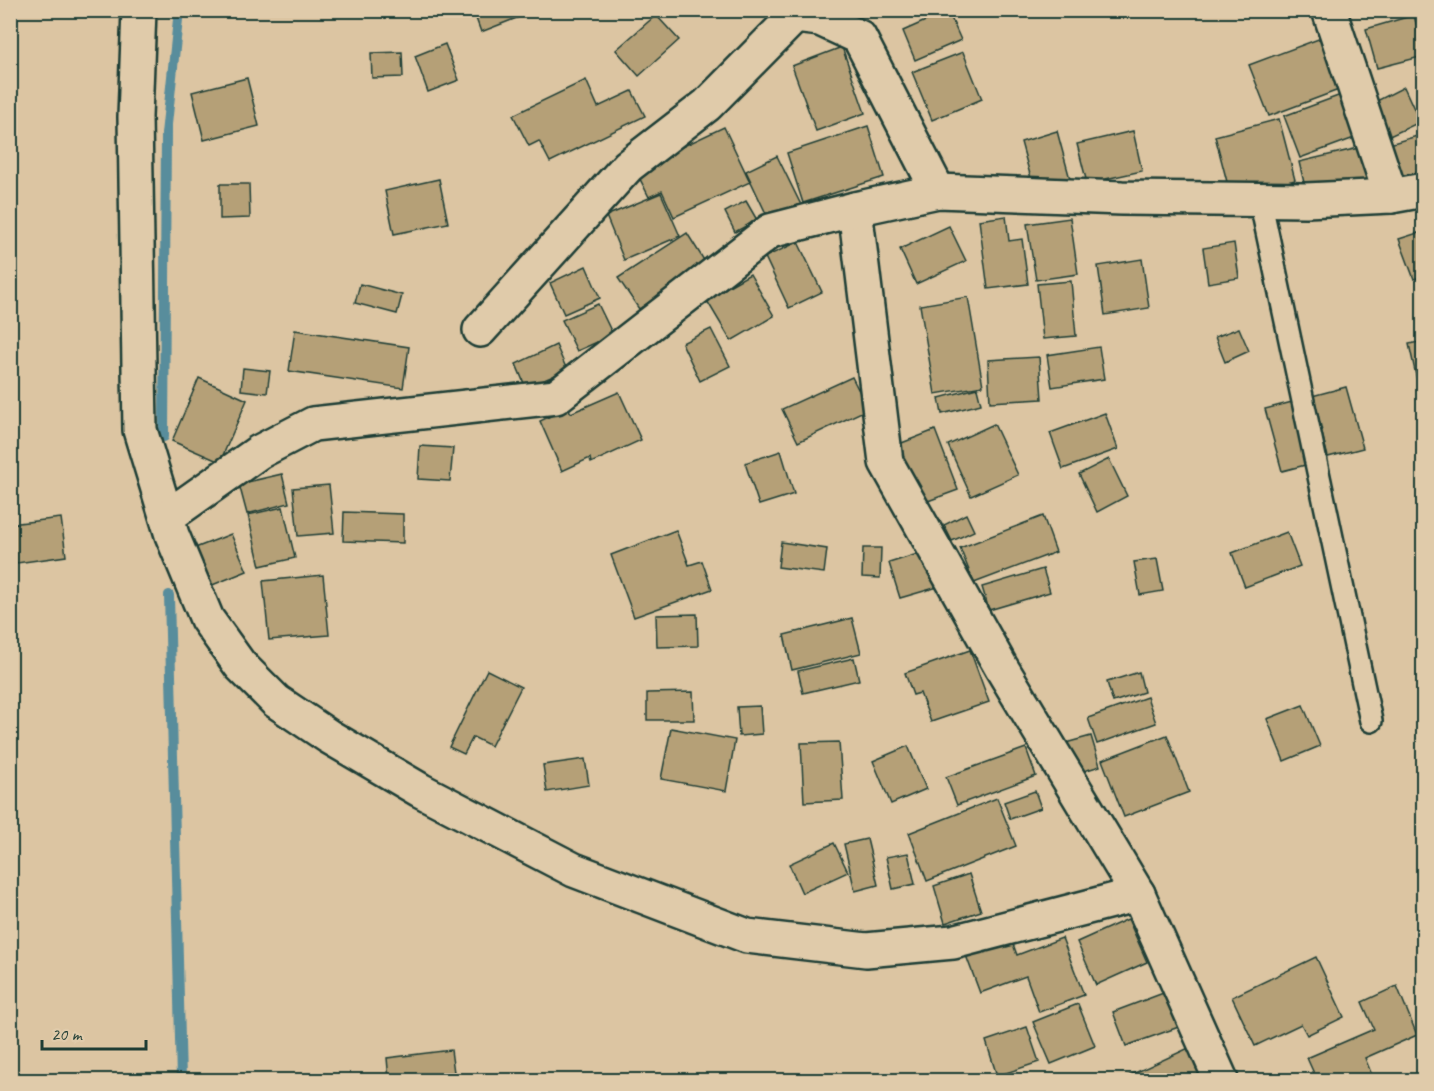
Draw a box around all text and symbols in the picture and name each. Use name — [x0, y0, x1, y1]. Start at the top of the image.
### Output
scale bar — [42, 1013, 146, 1051]
text: 20 m — [51, 1023, 84, 1045]

